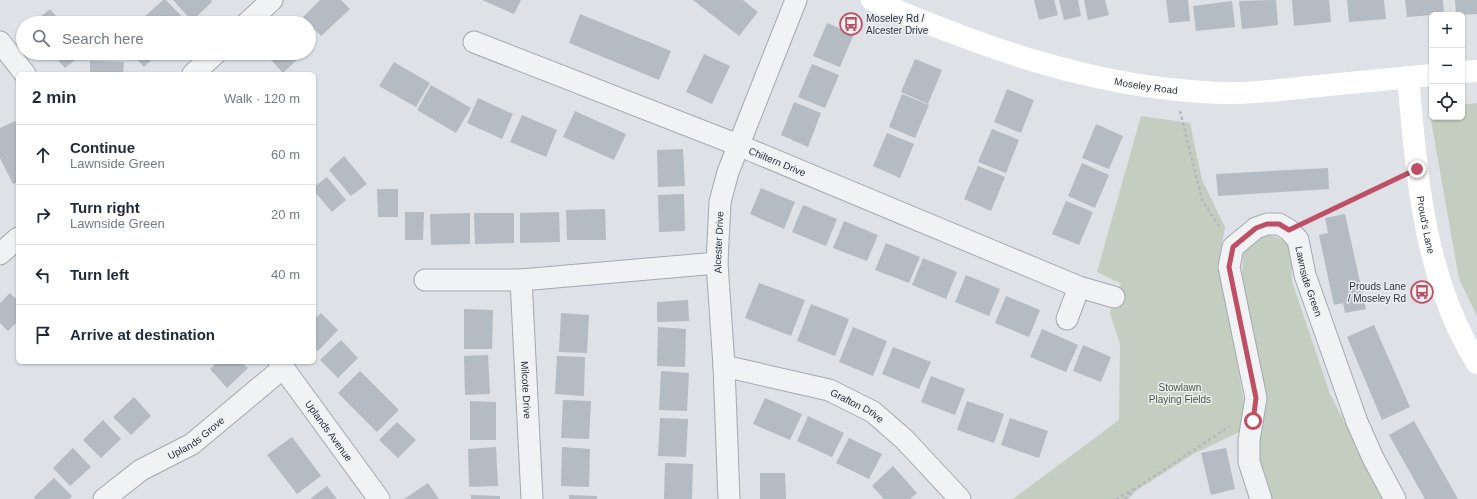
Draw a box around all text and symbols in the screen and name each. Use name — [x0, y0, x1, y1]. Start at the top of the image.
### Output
bus stop icon: Moseley Rd / Alcester Drive — [838, 11, 864, 37]
map controls — [1429, 12, 1465, 120]
button: + — [1429, 12, 1465, 48]
place label: Moseley Rd / Alcester Drive — [866, 13, 929, 36]
search box — [16, 16, 316, 60]
icon: search — [30, 27, 52, 49]
text: Search here — [62, 30, 144, 47]
button: − — [1429, 48, 1465, 84]
street label: Moseley Road — [1113, 75, 1178, 95]
button: locate — [1429, 84, 1465, 120]
text: 2 min — [32, 88, 76, 107]
text: Walk · 120 m — [224, 91, 300, 106]
text: Continue — [70, 139, 135, 156]
icon: ahead — [32, 144, 54, 166]
street label: Chiltern Drive — [747, 145, 808, 178]
text: 60 m — [271, 147, 300, 162]
text: Lawnside Green — [70, 156, 165, 171]
route end — [1408, 160, 1426, 178]
street label: Proud's Lane — [1415, 195, 1437, 255]
text: Turn right — [70, 199, 140, 216]
icon: right — [32, 204, 54, 226]
text: 20 m — [271, 207, 300, 222]
street label: Alcester Drive — [711, 211, 725, 274]
text: Lawnside Green — [70, 216, 165, 231]
street label: Lawnside Green — [1294, 245, 1325, 318]
icon: left — [32, 264, 54, 286]
text: Turn left — [70, 266, 129, 283]
text: 40 m — [271, 267, 300, 282]
bus stop icon: Prouds Lane / Moseley Rd — [1409, 279, 1435, 305]
place label: Prouds Lane / Moseley Rd — [1348, 281, 1406, 304]
icon: arrive — [32, 324, 54, 346]
text: Arrive at destination — [70, 326, 215, 343]
street label: Milcote Drive — [520, 361, 533, 419]
park label: Stowlawn Playing Fields — [1149, 382, 1211, 405]
street label: Grafton Drive — [829, 386, 887, 425]
street label: Uplands Avenue — [303, 398, 355, 464]
route start — [1244, 412, 1262, 430]
street label: Uplands Grove — [166, 414, 227, 461]

